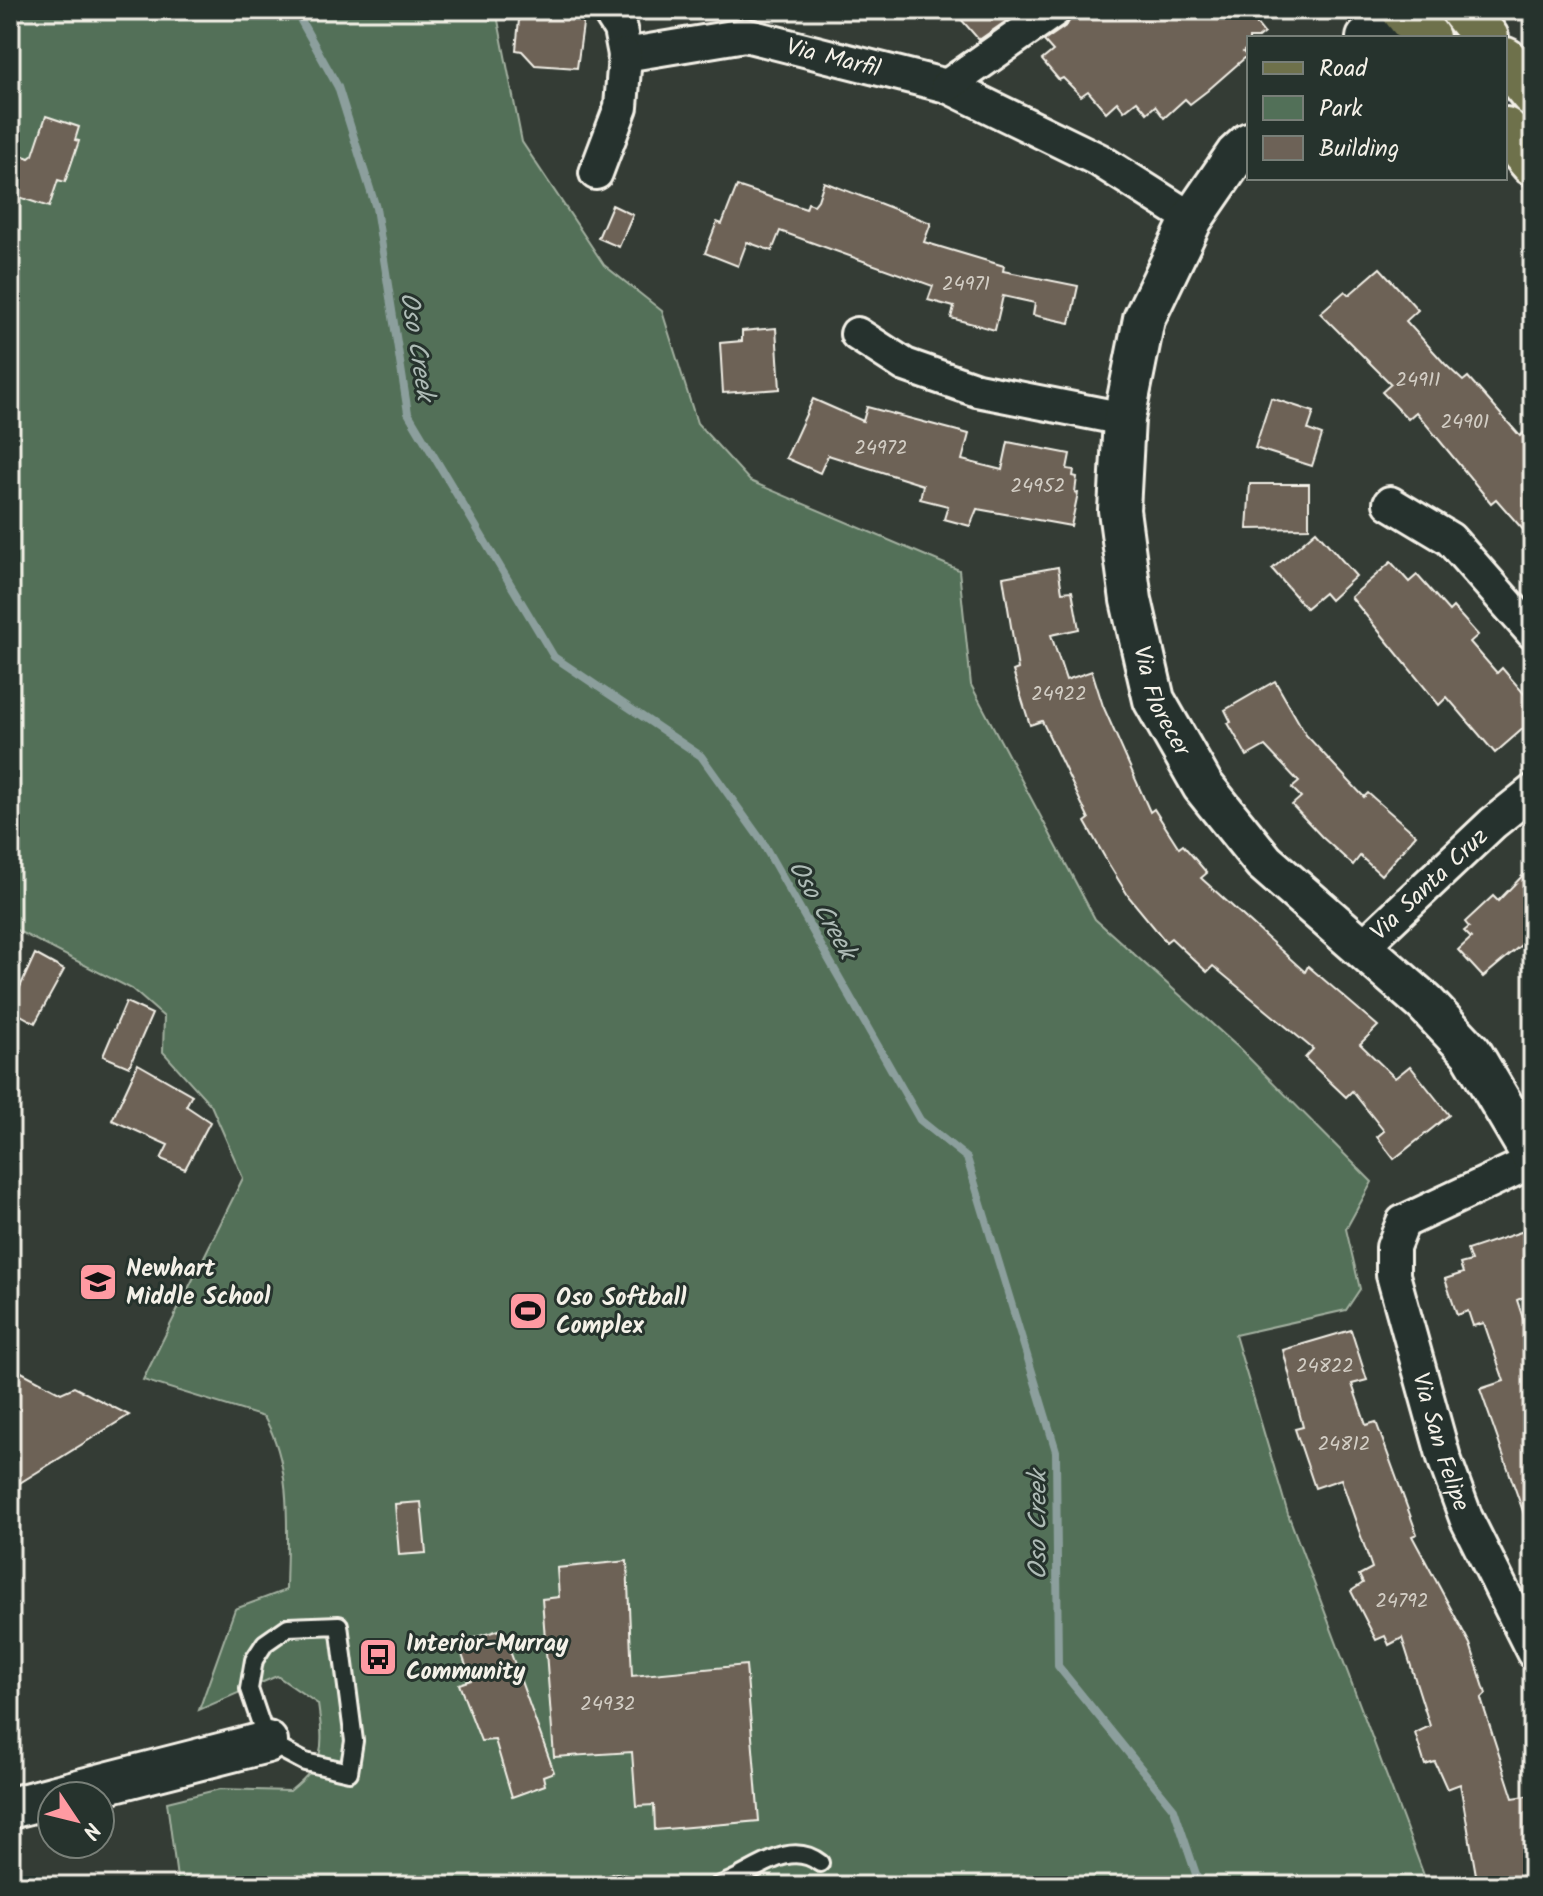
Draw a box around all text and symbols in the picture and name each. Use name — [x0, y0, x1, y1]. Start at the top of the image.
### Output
street label: Via Marfil — [782, 28, 885, 90]
legend — [1247, 36, 1507, 180]
text: Road — [1319, 50, 1368, 89]
text: Park — [1319, 90, 1363, 129]
text: Building — [1319, 130, 1399, 169]
house number: 24971 — [942, 269, 990, 301]
water label: Oso Creek — [387, 289, 446, 407]
house number: 24911 — [1396, 365, 1440, 397]
house number: 24901 — [1441, 407, 1489, 439]
house number: 24972 — [854, 433, 908, 465]
house number: 24952 — [1011, 471, 1065, 503]
street label: Via Florecer — [1121, 642, 1201, 766]
house number: 24922 — [1031, 679, 1087, 711]
street label: Via Santa Cruz — [1362, 819, 1498, 951]
water label: Oso Creek — [776, 852, 869, 971]
place label: Newhart Middle School — [126, 1250, 271, 1317]
school or university icon: Newhart Middle School — [77, 1261, 119, 1303]
place label: Oso Softball Complex — [556, 1279, 687, 1346]
sports icon: Oso Softball Complex — [507, 1290, 549, 1332]
house number: 24822 — [1296, 1351, 1354, 1383]
street label: Via San Felipe — [1400, 1368, 1480, 1517]
house number: 24812 — [1318, 1429, 1370, 1461]
water label: Oso Creek — [1018, 1467, 1060, 1580]
house number: 24792 — [1375, 1586, 1429, 1618]
place label: Interior-Murray Community — [406, 1625, 569, 1692]
bus stop icon: Interior-Murray Community — [357, 1636, 399, 1678]
house number: 24932 — [580, 1689, 636, 1721]
north arrow — [36, 1780, 116, 1860]
text: N — [72, 1814, 109, 1846]

